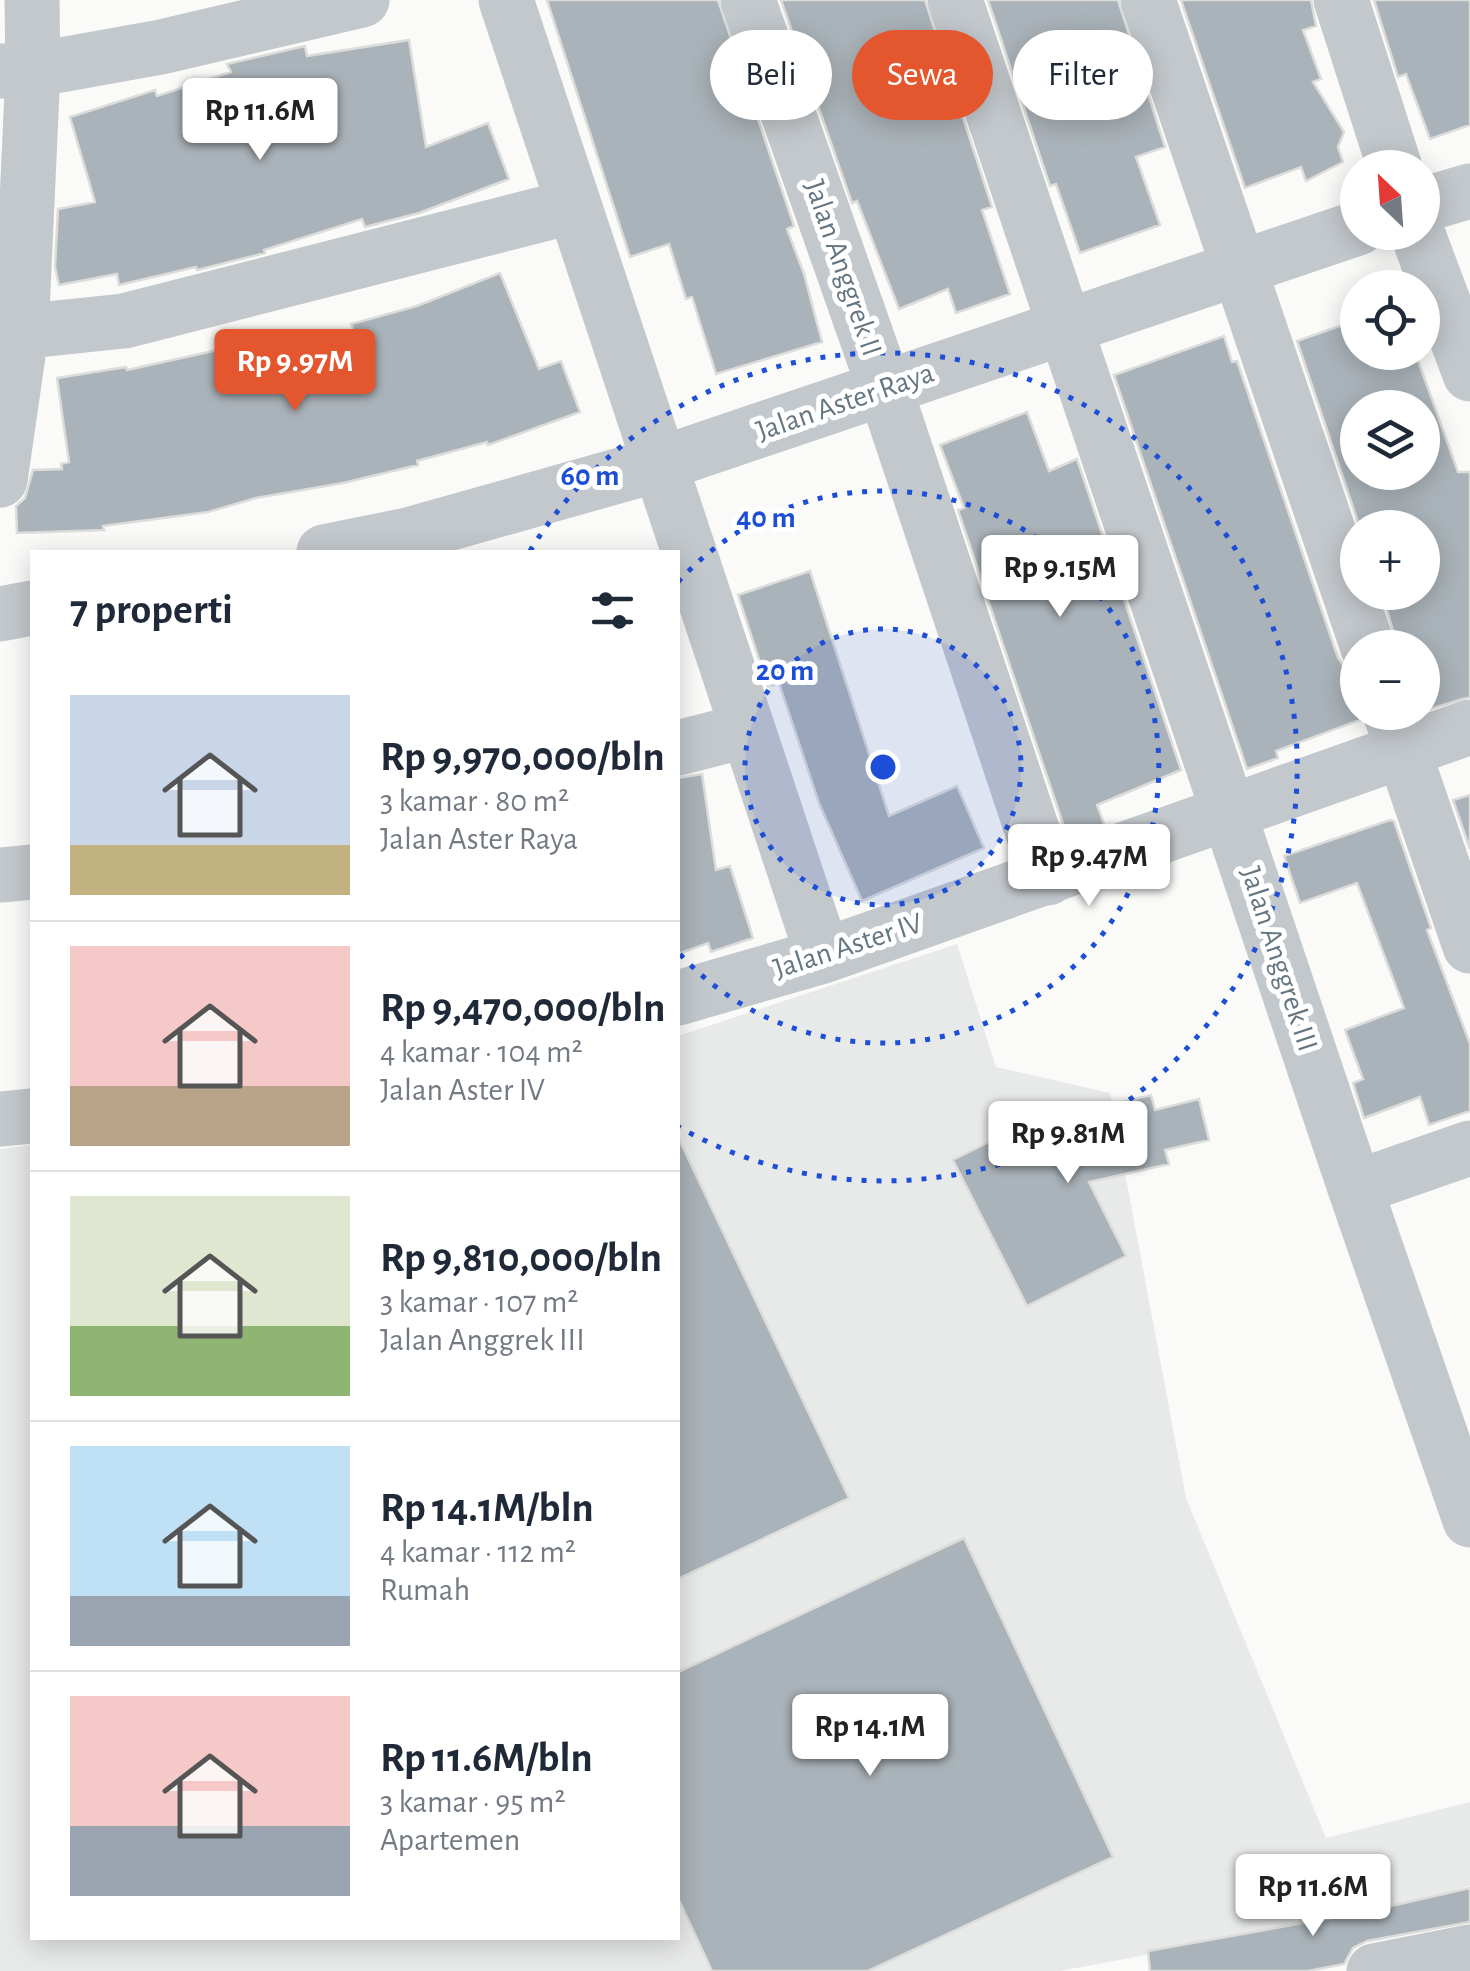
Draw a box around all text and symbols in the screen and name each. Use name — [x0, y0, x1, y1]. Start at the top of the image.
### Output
chip: Beli — [710, 30, 832, 120]
chip: Sewa — [852, 30, 993, 120]
chip: Filter — [1013, 30, 1153, 120]
pin: Rp 11.6M — [157, 78, 363, 163]
text: Rp 11.6M — [205, 94, 315, 126]
north arrow — [1340, 150, 1440, 250]
map controls — [1340, 150, 1440, 730]
street label: Jalan Anggrek II — [799, 176, 887, 360]
button: locate — [1340, 270, 1440, 370]
pin: Rp 9.97M — [192, 329, 398, 414]
text: Rp 9.97M — [236, 345, 354, 377]
street label: Jalan Aster Raya — [752, 358, 938, 446]
button: layers — [1340, 390, 1440, 490]
text: 60 m — [561, 461, 619, 491]
text: 40 m — [736, 503, 796, 533]
button: + — [1340, 510, 1440, 610]
pin: Rp 9.15M — [957, 535, 1163, 620]
text: Rp 9.15M — [1003, 551, 1117, 583]
icon: filters — [585, 583, 640, 638]
text: 7 properti — [70, 589, 233, 631]
button: − — [1340, 630, 1440, 730]
text: 20 m — [756, 656, 814, 686]
icon: home — [150, 735, 270, 855]
text: Rp 9,970,000/bln — [380, 736, 665, 778]
centre of rings — [865, 749, 901, 785]
text: 3 kamar · 80 m² — [380, 785, 569, 817]
text: Jalan Aster Raya — [380, 823, 578, 855]
pin: Rp 9.47M — [986, 824, 1192, 909]
text: Rp 9.47M — [1030, 840, 1148, 872]
street label: Jalan Anggrek III — [1235, 863, 1323, 1055]
street label: Jalan Aster IV — [770, 908, 926, 984]
icon: home — [150, 986, 270, 1106]
text: Rp 9,470,000/bln — [380, 987, 666, 1029]
text: 4 kamar · 104 m² — [380, 1036, 583, 1068]
text: Jalan Aster IV — [380, 1074, 545, 1106]
pin: Rp 9.81M — [965, 1101, 1171, 1186]
text: Rp 9.81M — [1010, 1117, 1126, 1149]
icon: home — [150, 1236, 270, 1356]
text: Rp 9,810,000/bln — [380, 1237, 662, 1279]
text: 3 kamar · 107 m² — [380, 1286, 578, 1318]
text: Jalan Anggrek III — [380, 1324, 585, 1356]
icon: home — [150, 1486, 270, 1606]
text: Rp 14.1M/bln — [380, 1487, 594, 1529]
text: 4 kamar · 112 m² — [380, 1536, 576, 1568]
text: Rumah — [380, 1574, 470, 1606]
pin: Rp 14.1M — [767, 1694, 973, 1779]
text: Rp 14.1M — [814, 1710, 926, 1742]
icon: home — [150, 1736, 270, 1856]
text: Rp 11.6M/bln — [380, 1737, 593, 1779]
text: 3 kamar · 95 m² — [380, 1786, 566, 1818]
text: Apartemen — [380, 1824, 520, 1856]
pin: Rp 11.6M — [1210, 1854, 1416, 1939]
text: Rp 11.6M — [1258, 1870, 1368, 1902]

